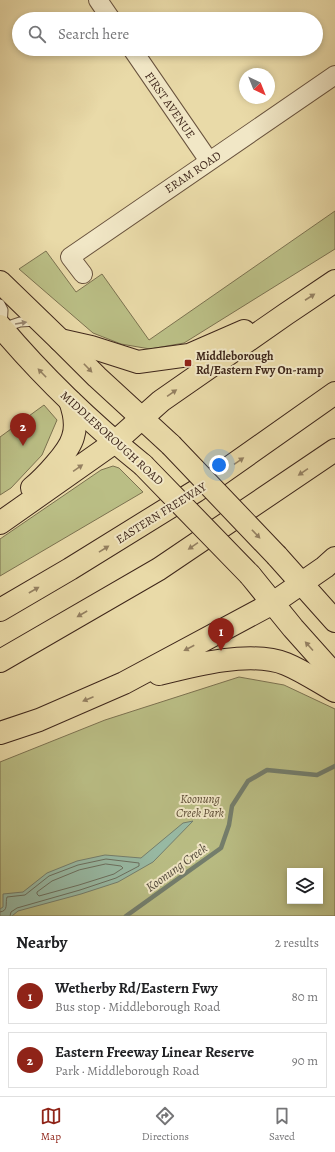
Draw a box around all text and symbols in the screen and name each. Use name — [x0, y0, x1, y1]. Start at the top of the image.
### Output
search box — [12, 12, 323, 56]
icon: search — [26, 23, 48, 45]
text: Search here — [58, 24, 129, 44]
north arrow — [239, 68, 275, 104]
street label: FIRST AVENUE — [141, 69, 199, 141]
street label: ERAM ROAD — [162, 147, 224, 197]
one-way arrow — [305, 293, 315, 301]
one-way arrow — [15, 320, 27, 326]
place label: Middleborough Rd/Eastern Fwy On-ramp — [196, 348, 324, 378]
marker: Middleborough Rd/Eastern Fwy On-ramp — [183, 358, 193, 368]
one-way arrow — [83, 363, 92, 373]
one-way arrow — [38, 368, 47, 378]
street label: MIDDLEBOROUGH ROAD — [57, 387, 167, 489]
one-way arrow — [167, 389, 177, 397]
pin: 2 — [10, 413, 36, 446]
your location — [209, 455, 229, 475]
one-way arrow — [234, 457, 245, 465]
one-way arrow — [73, 464, 83, 472]
one-way arrow — [298, 468, 308, 476]
street label: EASTERN FREEWAY — [113, 478, 210, 547]
one-way arrow — [251, 529, 261, 539]
one-way arrow — [188, 542, 198, 550]
one-way arrow — [99, 545, 109, 553]
one-way arrow — [28, 587, 40, 594]
one-way arrow — [76, 611, 88, 618]
pin: 1 — [208, 618, 234, 651]
one-way arrow — [305, 642, 314, 651]
one-way arrow — [183, 645, 195, 652]
one-way arrow — [82, 696, 94, 702]
park label: Koonung Creek Park — [176, 791, 225, 821]
water label: Koonung Creek — [142, 839, 211, 896]
map controls — [287, 868, 323, 904]
button: layers — [287, 868, 323, 904]
text: Nearby — [16, 931, 67, 954]
text: 2 results — [275, 934, 319, 951]
text: Wetherby Rd/Eastern Fwy — [55, 978, 218, 998]
text: 1 — [28, 988, 32, 1005]
text: 80 m — [291, 988, 318, 1005]
text: Bus stop · Middleborough Road — [55, 998, 220, 1015]
text: Eastern Freeway Linear Reserve — [55, 1042, 254, 1062]
text: 2 — [27, 1052, 33, 1069]
text: 90 m — [292, 1052, 318, 1069]
text: Park · Middleborough Road — [55, 1062, 199, 1079]
tab: Map — [40, 1105, 62, 1144]
tab: Directions — [142, 1105, 189, 1144]
tab: Saved — [269, 1105, 295, 1144]

